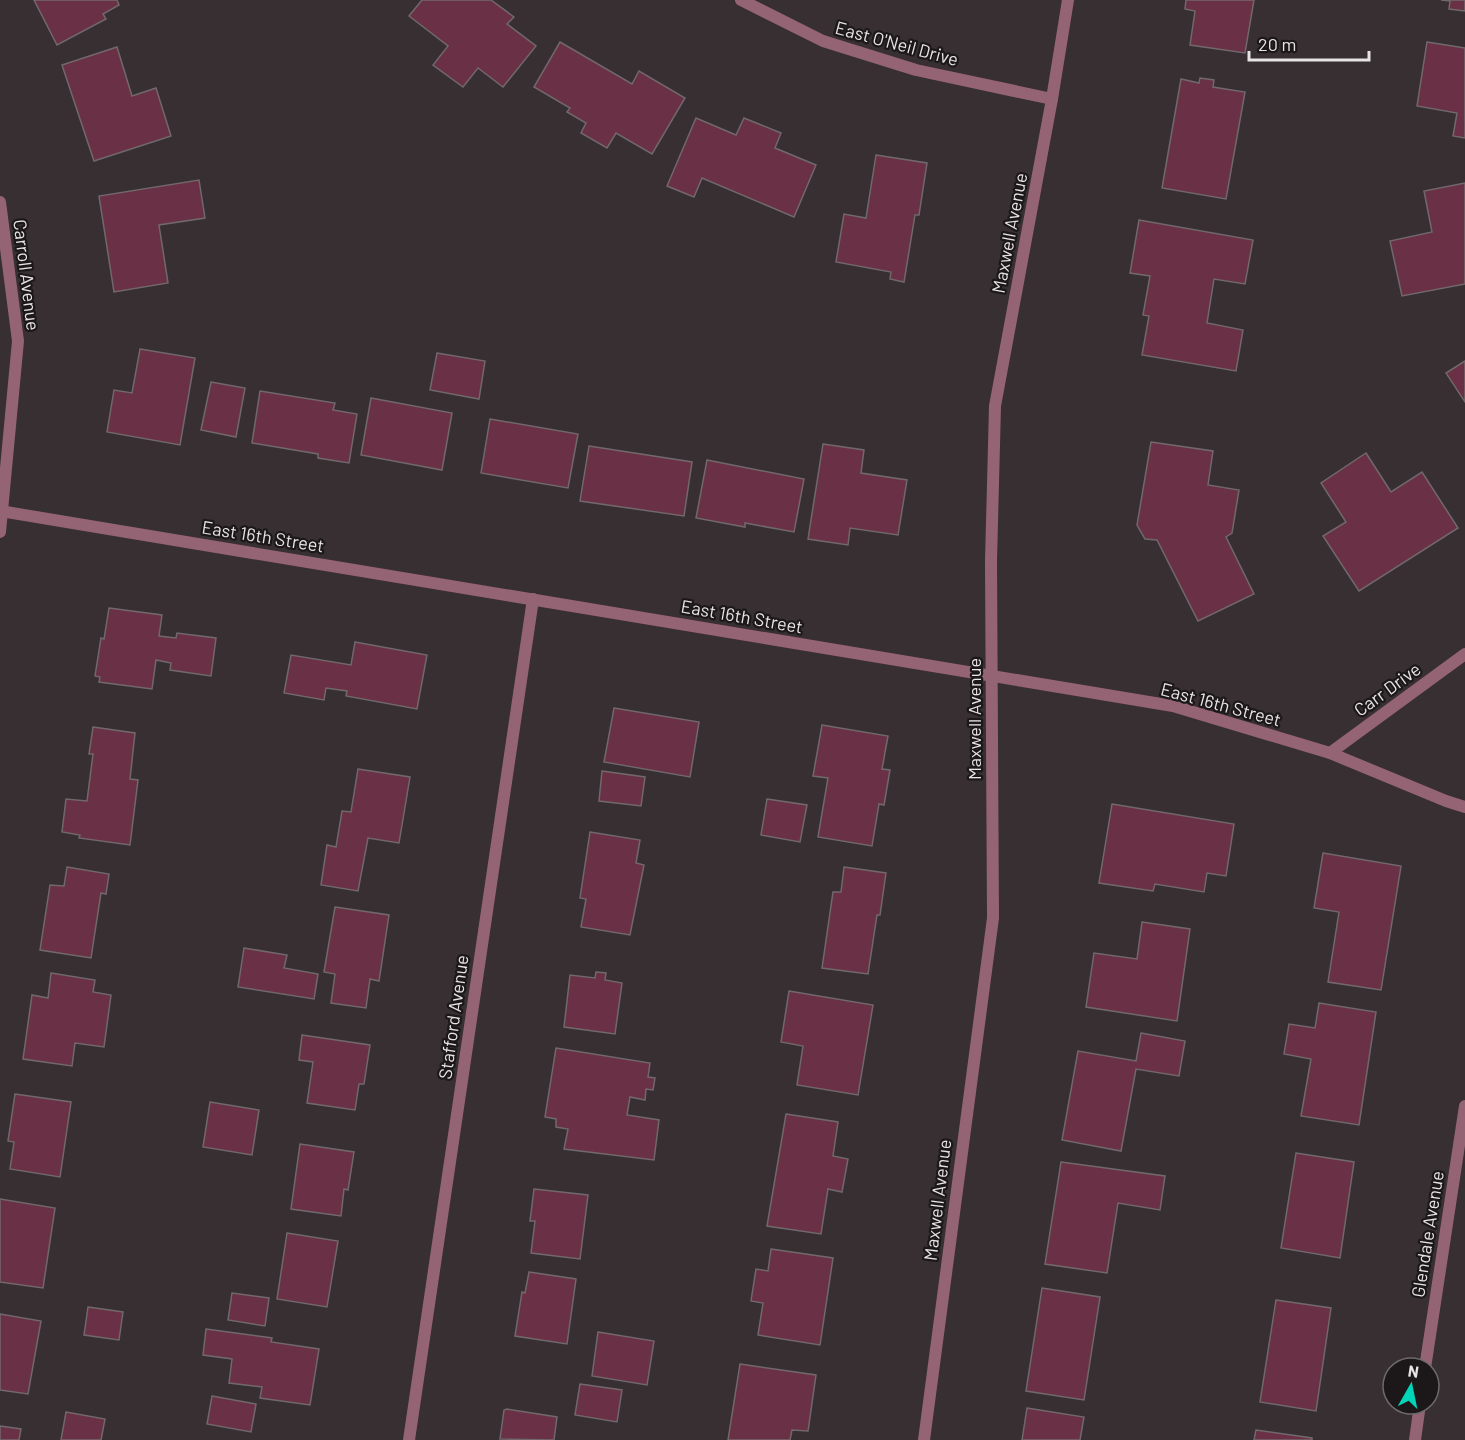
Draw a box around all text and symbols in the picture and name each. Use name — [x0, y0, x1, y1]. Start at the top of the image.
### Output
street label: East O'Neil Drive — [833, 16, 961, 70]
scale bar — [1249, 24, 1369, 62]
text: 20 m — [1258, 33, 1296, 55]
street label: Maxwell Avenue — [987, 171, 1031, 295]
street label: Carroll Avenue — [9, 218, 45, 332]
street label: East 16th Street — [200, 515, 326, 557]
street label: East 16th Street — [679, 594, 805, 638]
street label: Maxwell Avenue — [963, 658, 985, 780]
street label: Carr Drive — [1349, 658, 1425, 720]
street label: East 16th Street — [1159, 677, 1283, 731]
street label: Stafford Avenue — [433, 954, 473, 1080]
street label: Maxwell Avenue — [919, 1138, 955, 1262]
street label: Glendale Avenue — [1406, 1169, 1448, 1299]
north arrow — [1381, 1356, 1441, 1416]
text: N — [1407, 1360, 1420, 1381]

